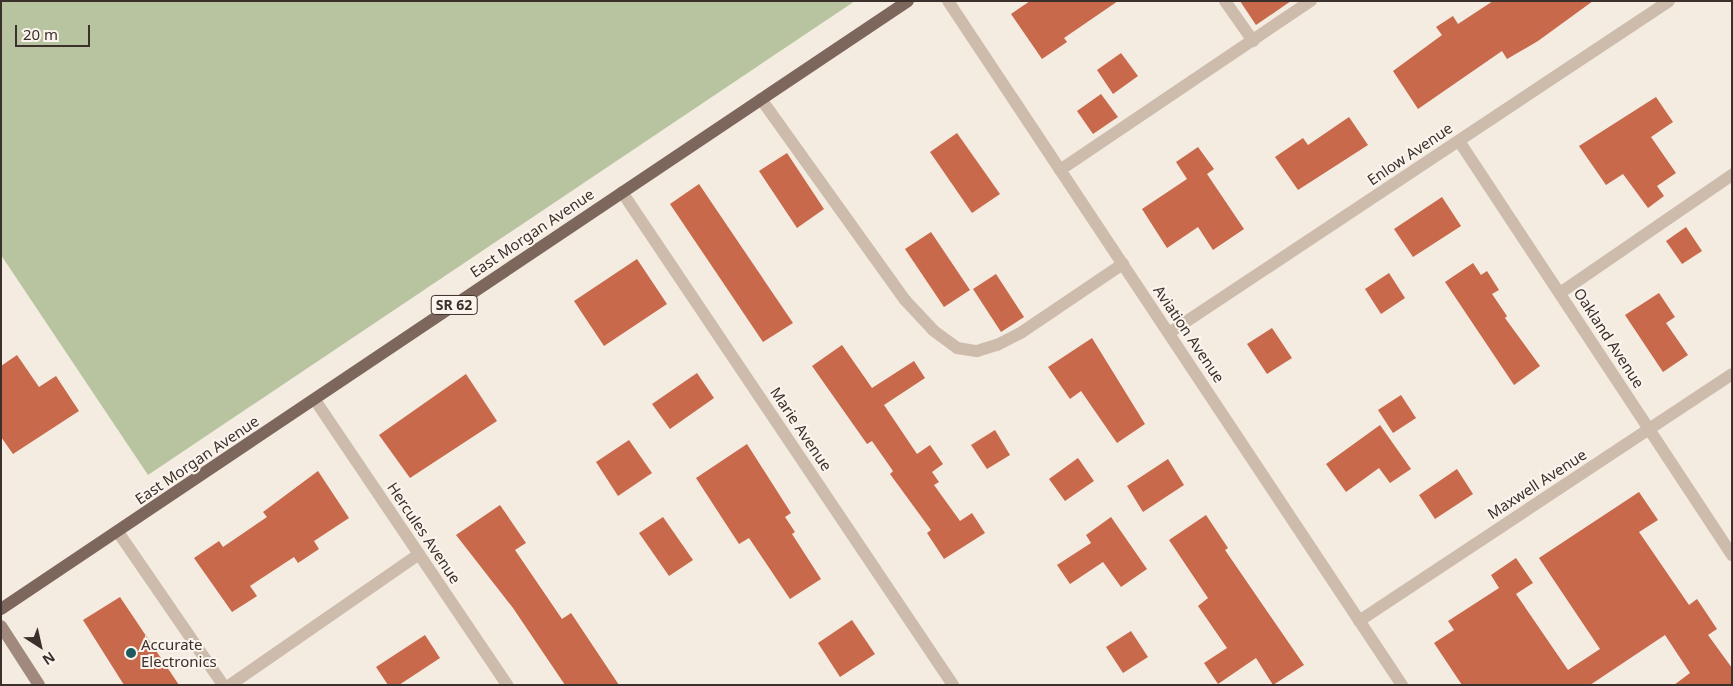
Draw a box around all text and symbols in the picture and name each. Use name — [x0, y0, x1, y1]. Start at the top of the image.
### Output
scale bar — [18, 15, 92, 47]
text: 20 m — [23, 24, 58, 44]
street label: Enlow Avenue — [1364, 119, 1456, 189]
street label: East Morgan Avenue — [467, 185, 597, 281]
street label: Aviation Avenue — [1150, 282, 1228, 386]
street label: Oakland Avenue — [1570, 285, 1648, 391]
road number: SR 62 — [430, 294, 478, 316]
street label: Marie Avenue — [766, 384, 836, 474]
street label: East Morgan Avenue — [132, 412, 262, 508]
street label: Maxwell Avenue — [1484, 445, 1590, 523]
street label: Hercules Avenue — [384, 479, 464, 587]
north arrow — [15, 621, 65, 671]
place label: Accurate Electronics — [141, 635, 217, 670]
marker: Accurate Electronics — [125, 647, 137, 659]
text: N — [39, 648, 59, 670]

